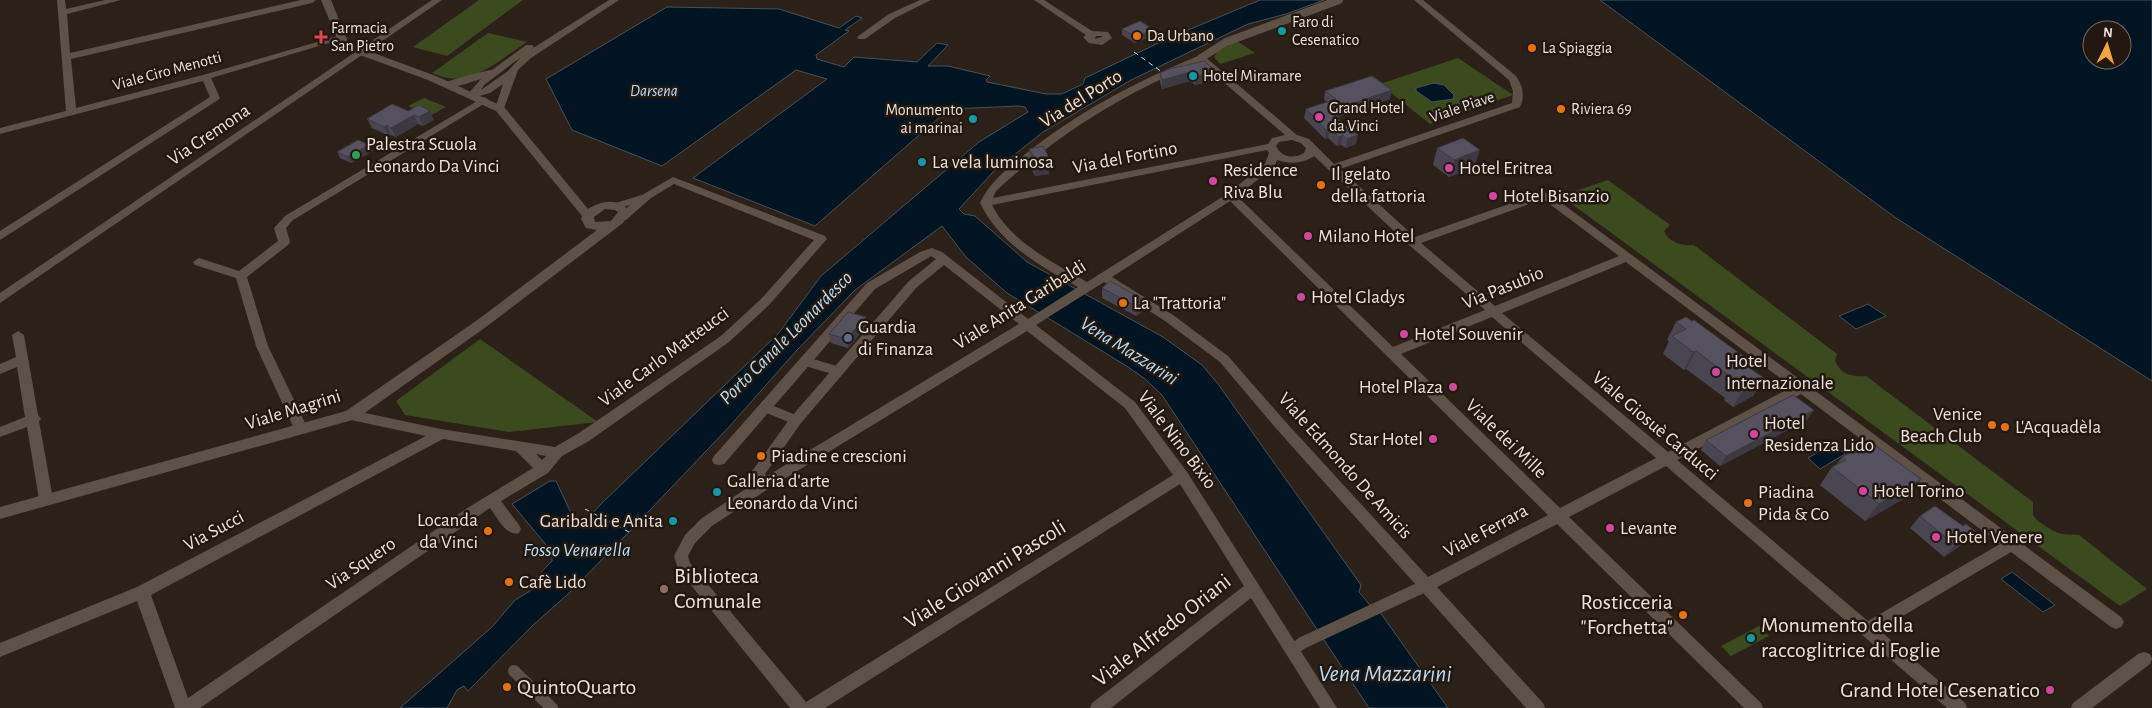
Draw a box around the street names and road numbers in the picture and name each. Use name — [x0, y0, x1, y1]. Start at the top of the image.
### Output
street label: Viale Ciro Menotti — [111, 49, 223, 93]
street label: Via del Porto — [1036, 66, 1126, 132]
street label: Viale Piave — [1427, 88, 1497, 126]
street label: Via Cremona — [165, 101, 254, 169]
street label: Via del Fortino — [1071, 139, 1179, 177]
street label: Viale Anita Garibaldi — [950, 257, 1090, 353]
street label: Via Pasubio — [1460, 263, 1546, 313]
street label: Viale Carlo Matteucci — [595, 304, 733, 410]
street label: Viale Giosuè Carducci — [1588, 368, 1722, 484]
street label: Viale Magrini — [243, 386, 343, 434]
street label: Viale Nino Bixio — [1134, 387, 1220, 493]
street label: Viale Edmondo De Amicis — [1275, 389, 1415, 543]
street label: Viale dei Mille — [1462, 396, 1550, 482]
street label: Viale Ferrara — [1441, 501, 1531, 561]
street label: Via Succi — [181, 507, 247, 555]
street label: Viale Giovanni Pascoli — [900, 515, 1070, 633]
street label: Via Squero — [323, 534, 399, 594]
street label: Viale Alfredo Oriani — [1089, 570, 1235, 690]

